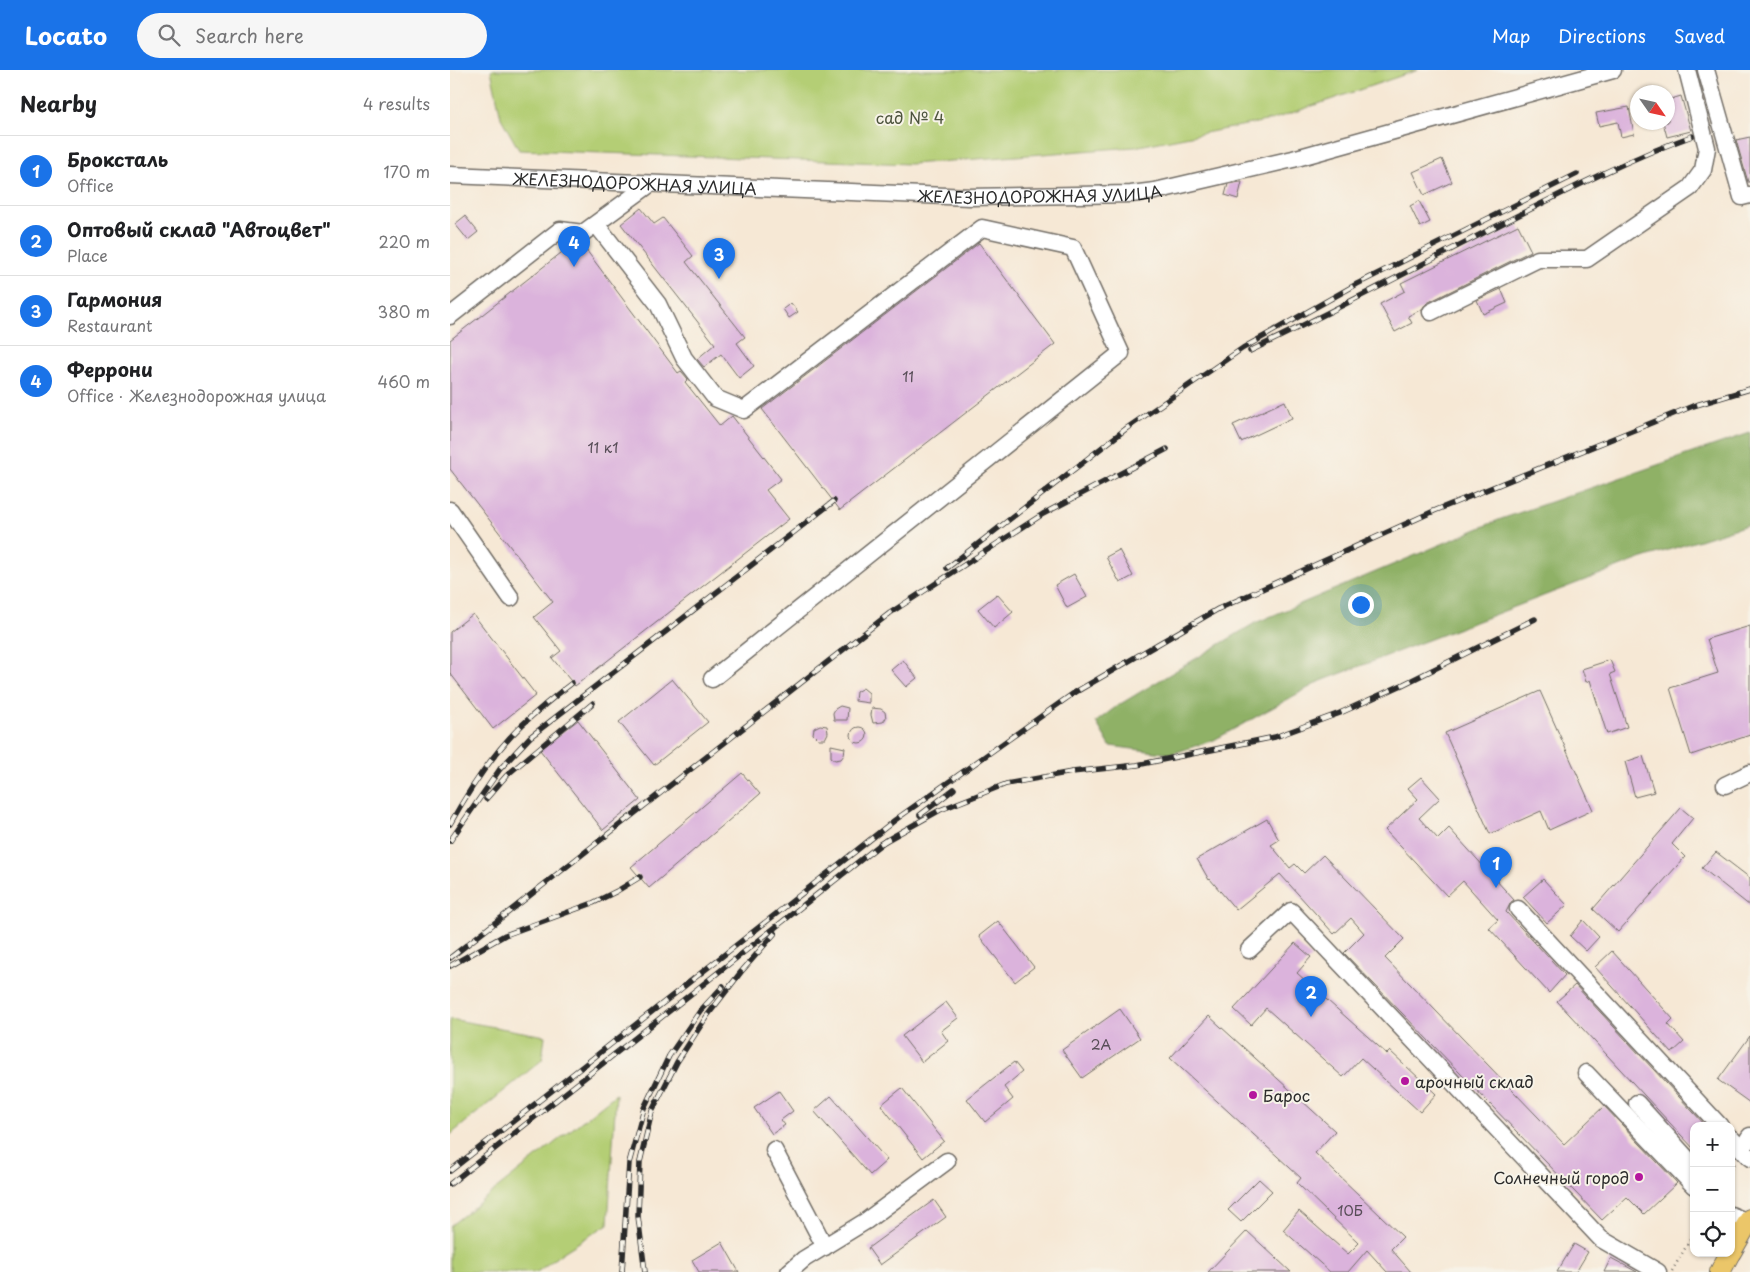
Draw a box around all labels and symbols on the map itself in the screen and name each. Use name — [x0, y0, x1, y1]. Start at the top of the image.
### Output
north arrow — [1630, 85, 1675, 130]
park label: сад № 4 — [876, 105, 944, 129]
street label: ЖЕЛЕЗНОДОРОЖНАЯ УЛИЦА — [512, 166, 757, 200]
street label: ЖЕЛЕЗНОДОРОЖНАЯ УЛИЦА — [917, 178, 1164, 209]
pin: 4 — [558, 226, 590, 267]
pin: 3 — [703, 238, 735, 279]
house number: 11 — [902, 366, 914, 387]
house number: 11 к1 — [588, 437, 618, 458]
your location — [1348, 592, 1374, 618]
pin: 1 — [1480, 847, 1512, 888]
pin: 2 — [1295, 976, 1327, 1017]
house number: 2А — [1091, 1034, 1112, 1055]
place label: арочный склад — [1415, 1069, 1534, 1093]
marker: арочный склад — [1399, 1075, 1411, 1087]
place label: Барос — [1263, 1083, 1310, 1107]
marker: Барос — [1247, 1089, 1259, 1101]
place label: Солнечный город — [1493, 1165, 1629, 1189]
marker: Солнечный город — [1633, 1171, 1645, 1183]
house number: 10Б — [1337, 1200, 1363, 1221]

